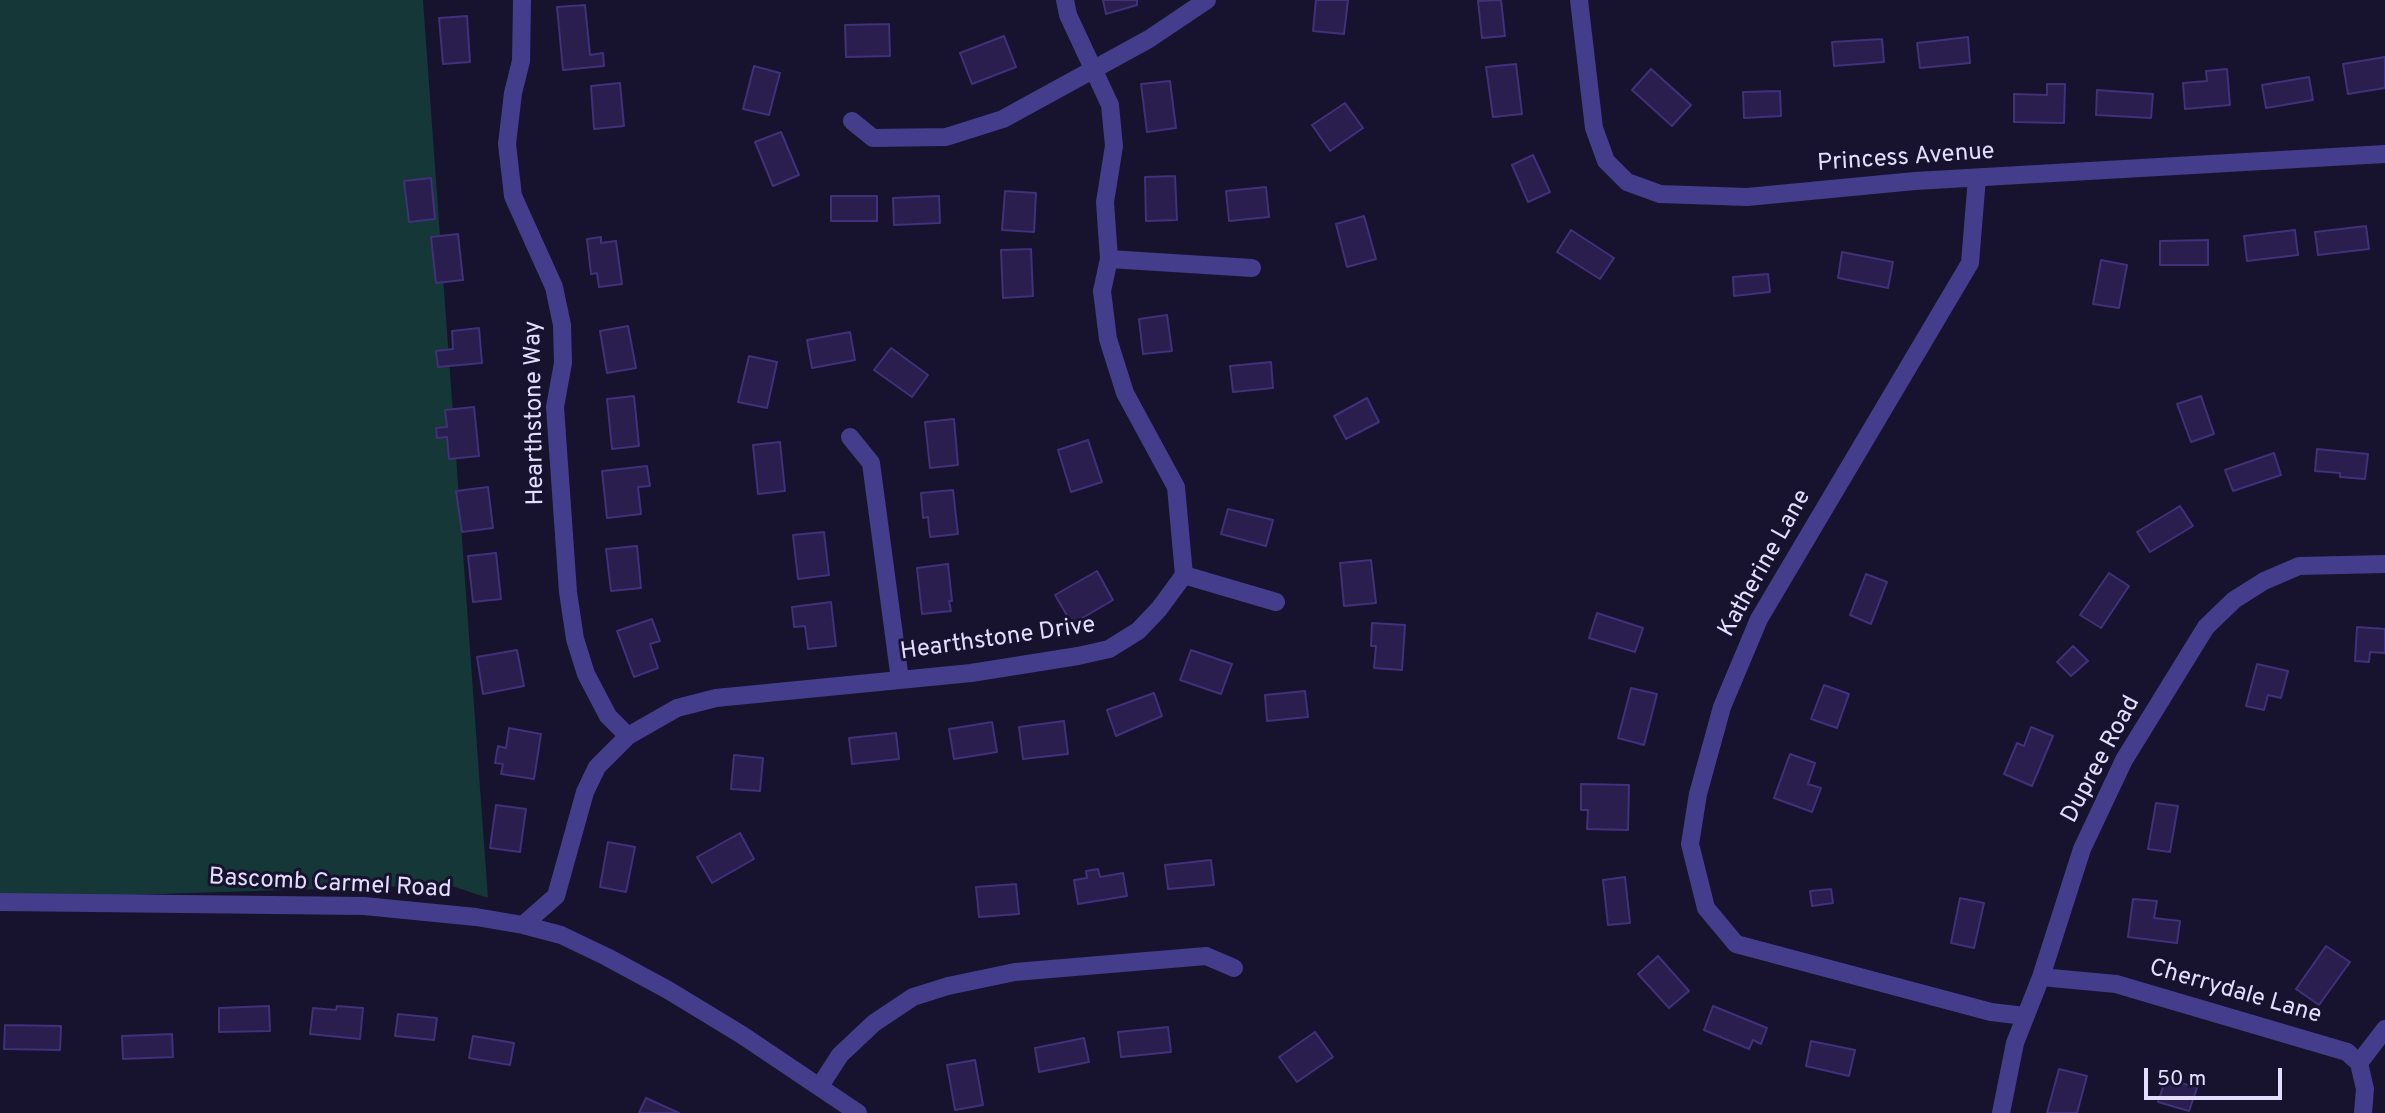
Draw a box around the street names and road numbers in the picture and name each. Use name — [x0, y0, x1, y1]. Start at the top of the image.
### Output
street label: Princess Avenue — [1816, 138, 1996, 180]
street label: Hearthstone Way — [520, 320, 552, 506]
street label: Katherine Lane — [1714, 485, 1818, 643]
street label: Hearthstone Drive — [899, 612, 1097, 668]
street label: Dupree Road — [2056, 692, 2148, 828]
street label: Bascomb Carmel Road — [208, 864, 452, 906]
street label: Cherrydale Lane — [2145, 955, 2325, 1031]

